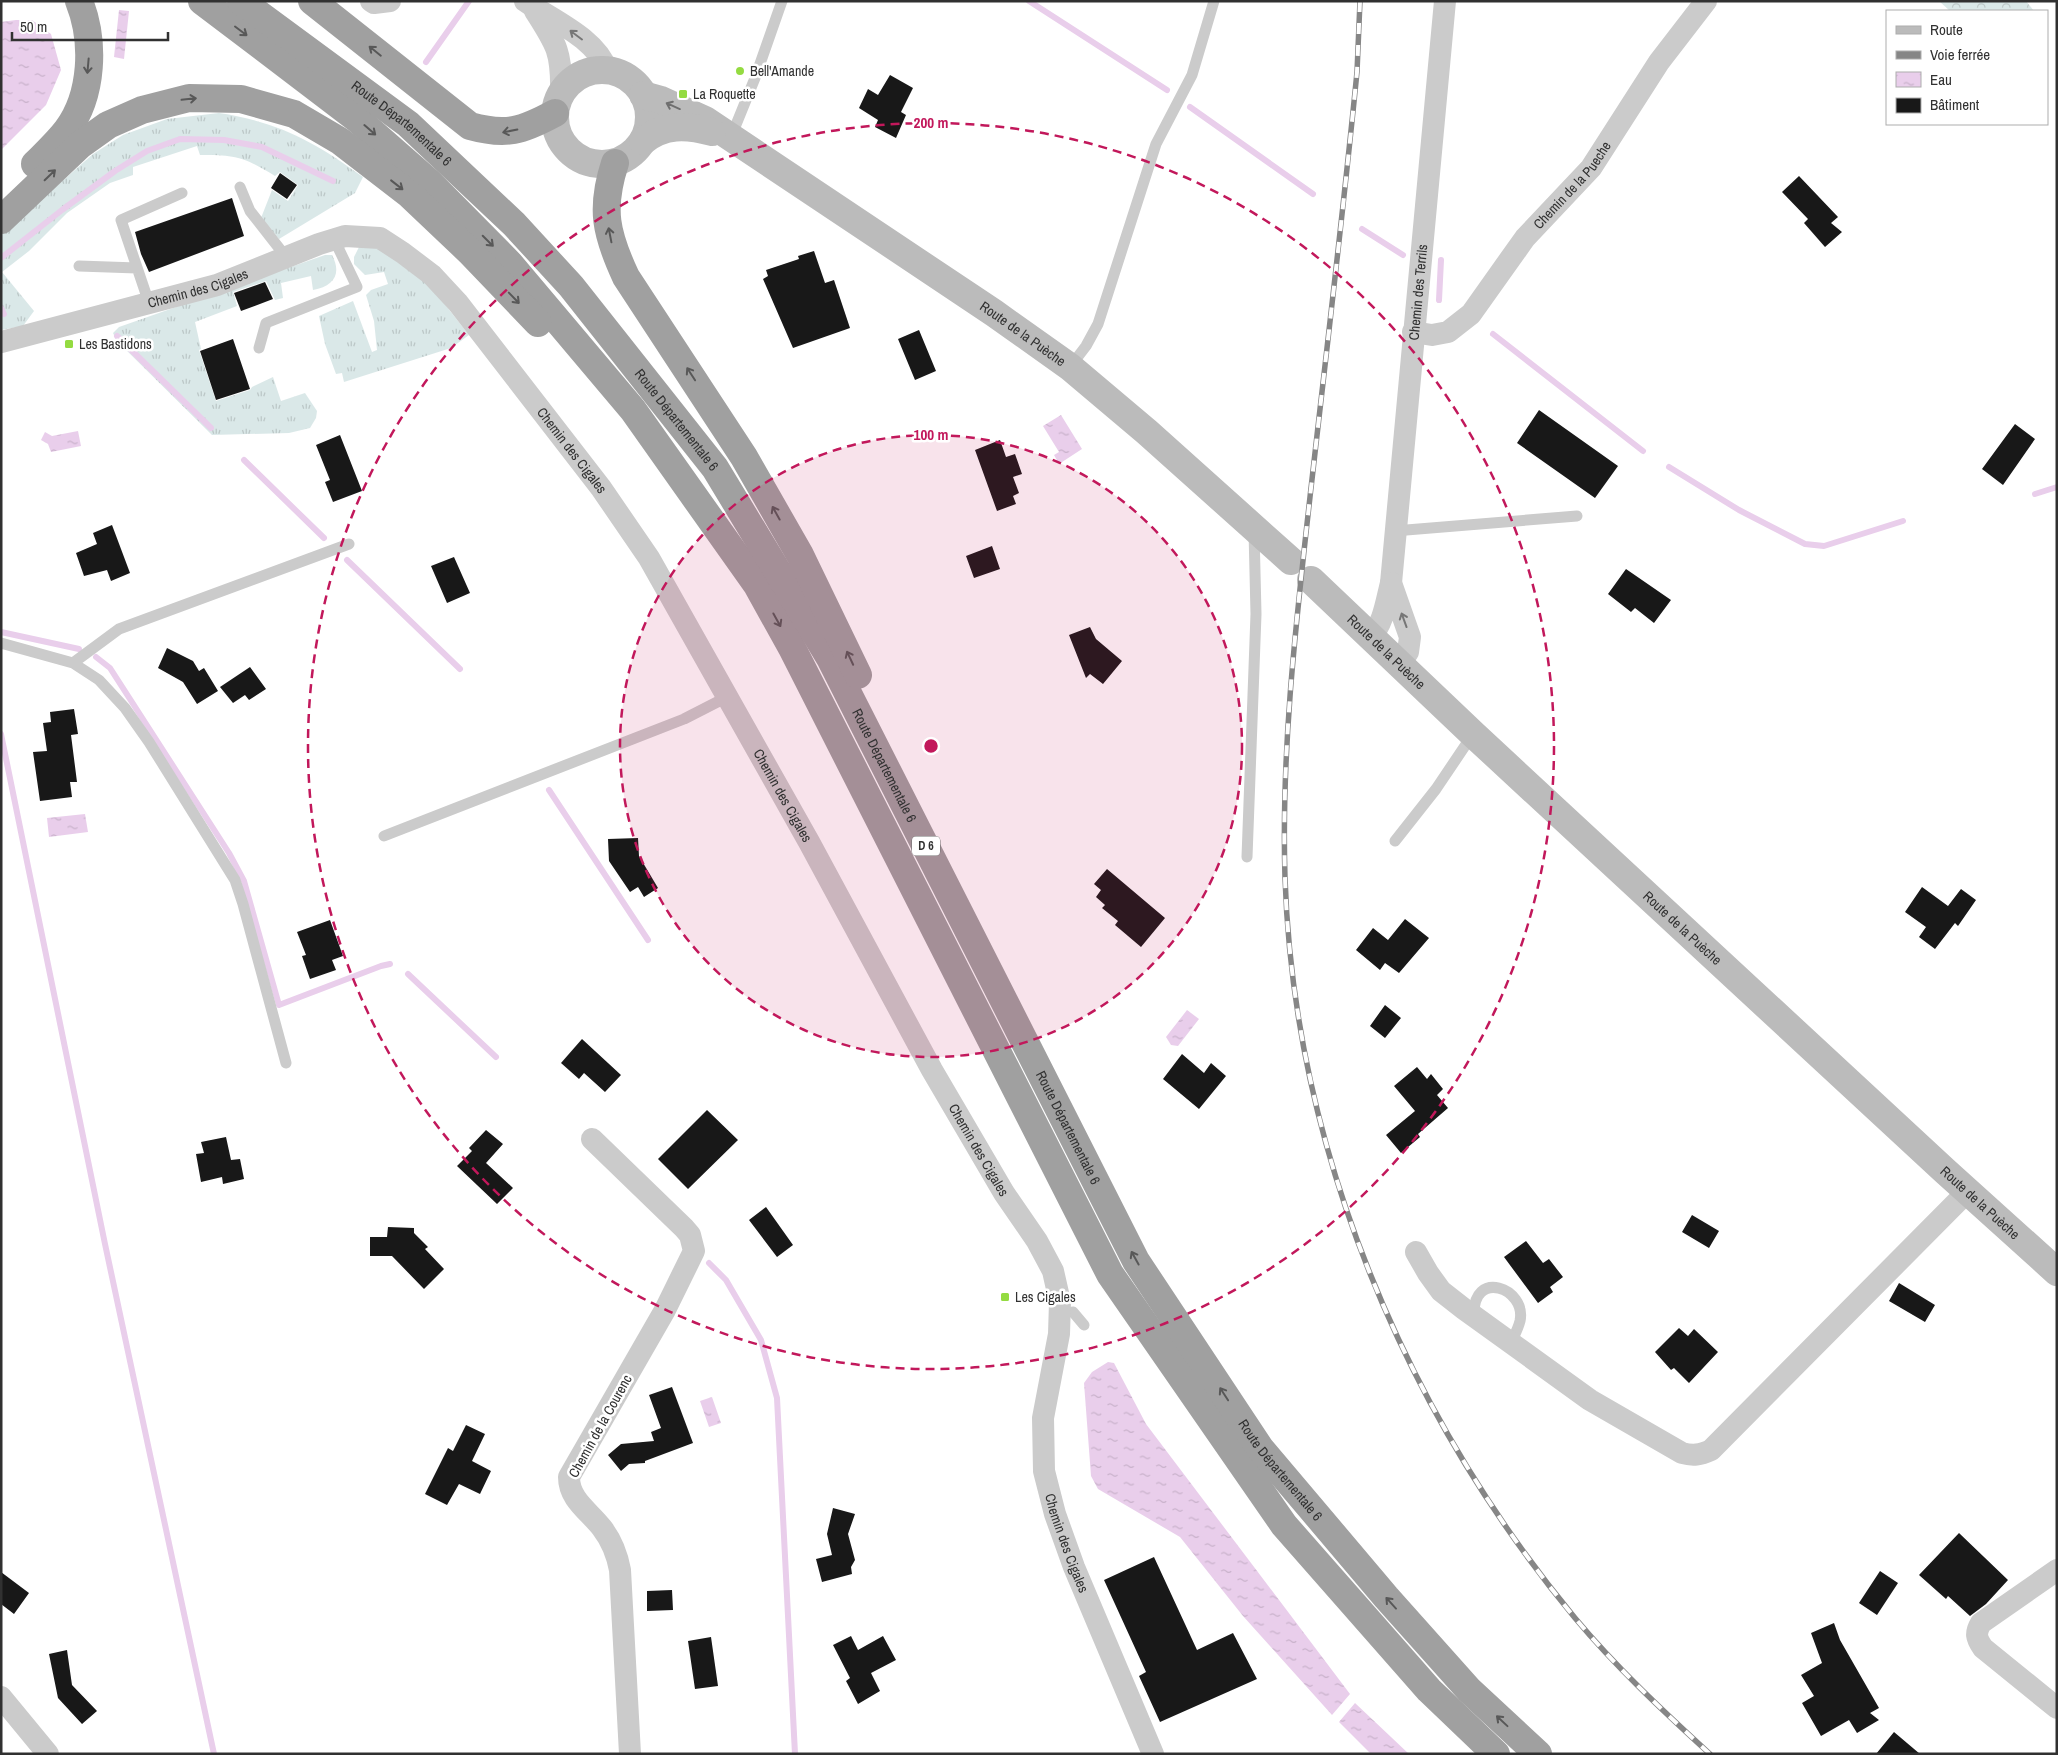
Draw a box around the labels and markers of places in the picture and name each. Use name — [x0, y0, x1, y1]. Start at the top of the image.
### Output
place label: Bell'Amande — [750, 62, 814, 80]
marker: Bell'Amande — [734, 65, 746, 77]
place label: La Roquette — [693, 85, 756, 103]
marker: La Roquette — [677, 88, 689, 100]
place label: Les Bastidons — [79, 335, 152, 353]
marker: Les Bastidons — [63, 338, 75, 350]
centre of rings — [922, 737, 940, 755]
place label: Les Cigales — [1015, 1288, 1076, 1306]
marker: Les Cigales — [999, 1291, 1011, 1303]

